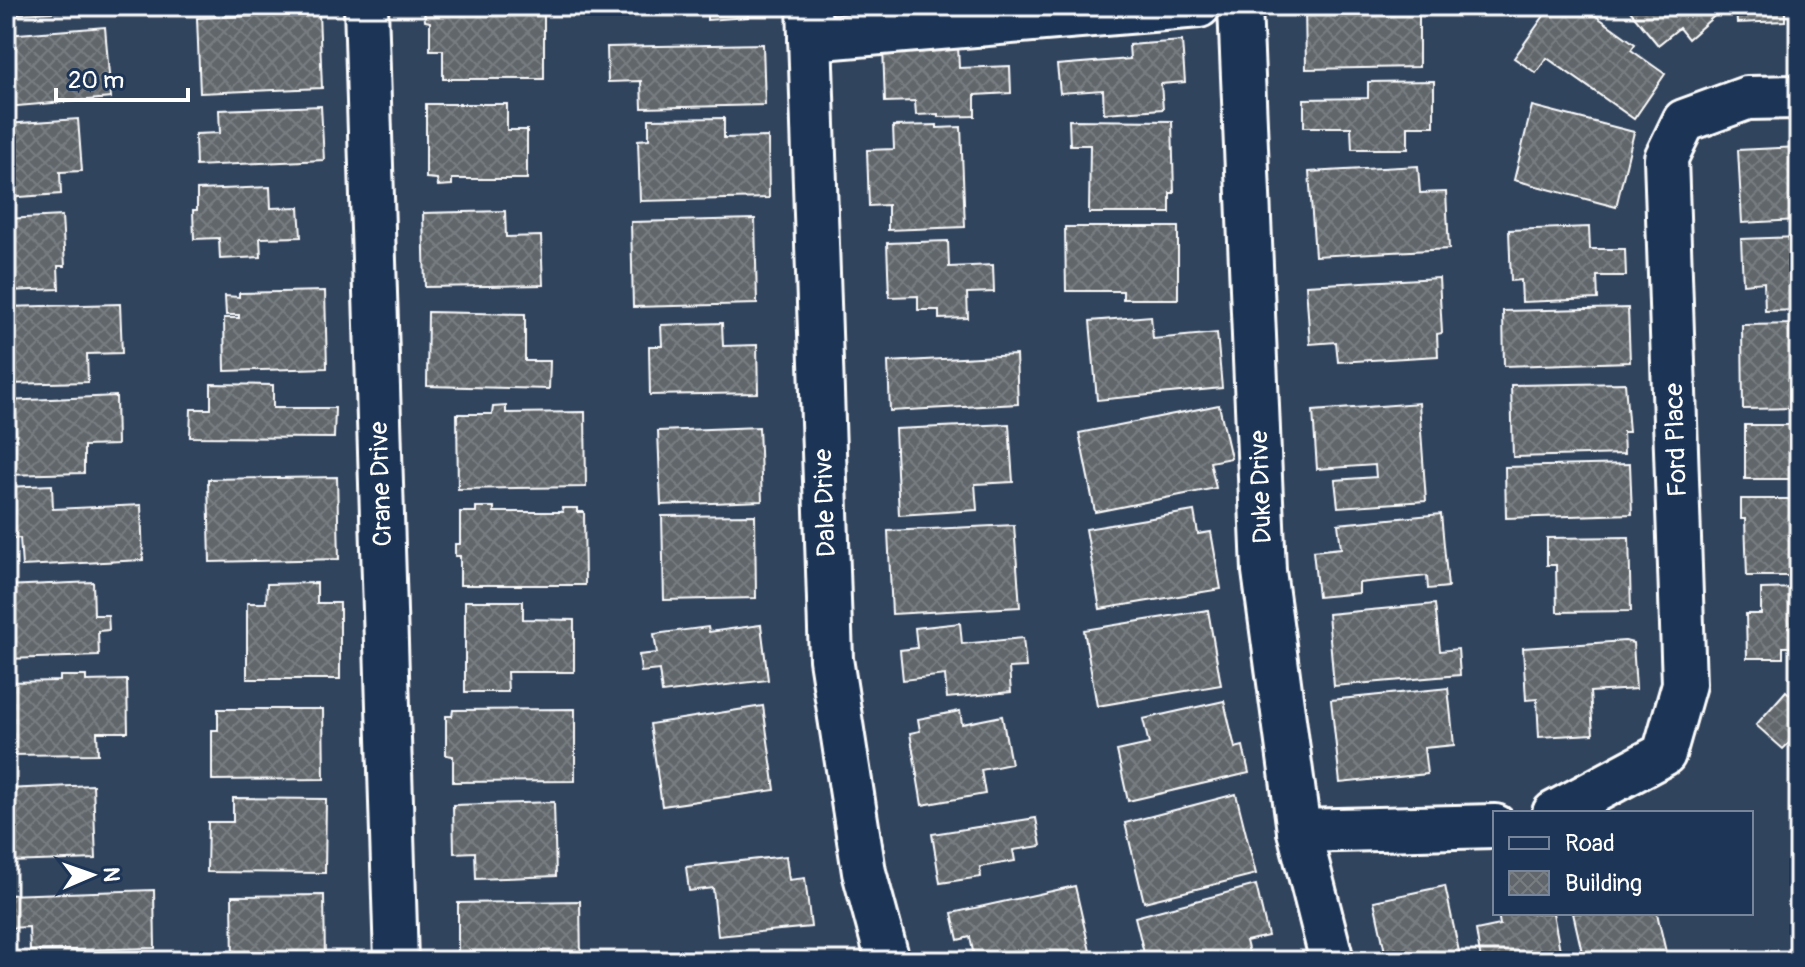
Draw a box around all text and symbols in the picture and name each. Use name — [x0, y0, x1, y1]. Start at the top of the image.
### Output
scale bar — [56, 52, 188, 102]
text: 20 m — [68, 66, 124, 95]
street label: Ford Place — [1658, 382, 1694, 498]
street label: Crane Drive — [363, 421, 399, 547]
street label: Duke Drive — [1243, 429, 1279, 544]
street label: Dale Drive — [807, 448, 843, 558]
legend — [1493, 811, 1753, 915]
text: Road — [1565, 829, 1615, 858]
north arrow — [52, 835, 132, 915]
text: N — [97, 866, 125, 882]
text: Building — [1565, 869, 1642, 898]

